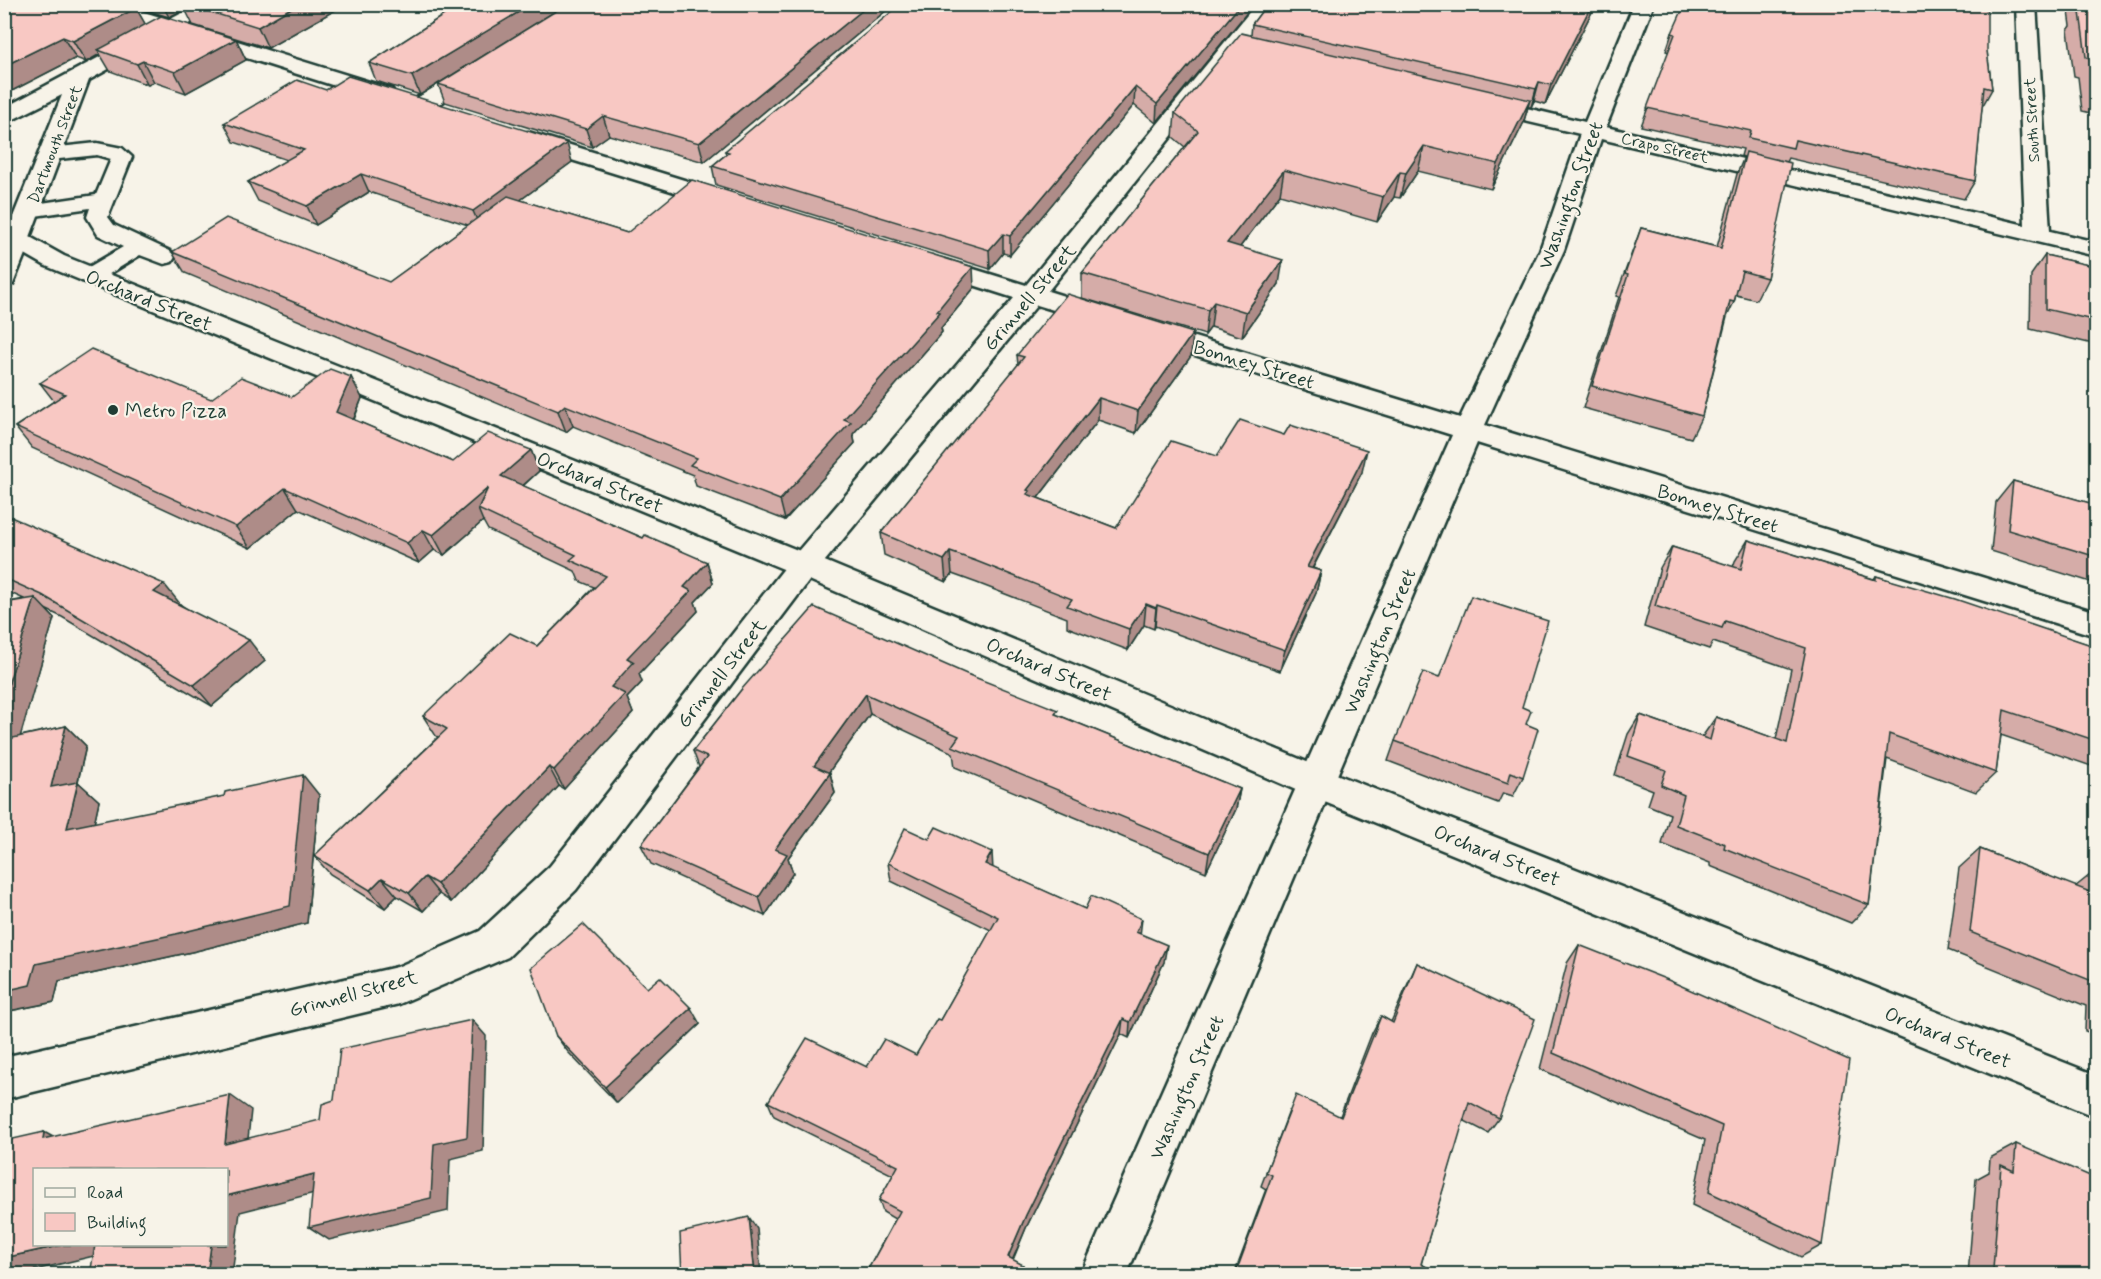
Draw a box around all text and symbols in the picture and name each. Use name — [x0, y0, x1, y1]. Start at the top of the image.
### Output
street label: South Street — [2020, 76, 2045, 163]
street label: Dartmouth Street — [23, 82, 88, 207]
street label: Washington Street — [1532, 118, 1613, 274]
street label: Crapo Street — [1619, 128, 1711, 169]
street label: Grinnell Street — [977, 239, 1083, 357]
street label: Orchard Street — [81, 264, 216, 339]
street label: Bonney Street — [1190, 334, 1317, 397]
place label: Metro Pizza — [125, 398, 227, 425]
marker: Metro Pizza — [106, 403, 120, 417]
street label: Orchard Street — [532, 446, 667, 521]
street label: Bonney Street — [1654, 478, 1781, 541]
street label: Washington Street — [1338, 565, 1425, 719]
street label: Grinnell Street — [671, 614, 774, 734]
street label: Orchard Street — [982, 632, 1115, 709]
street label: Orchard Street — [1429, 819, 1564, 894]
street label: Grinnell Street — [286, 964, 421, 1025]
street label: Orchard Street — [1880, 1001, 2015, 1076]
street label: Washington Street — [1143, 1011, 1233, 1165]
legend — [33, 1168, 228, 1246]
text: Road — [87, 1181, 123, 1205]
text: Building — [87, 1211, 147, 1237]

